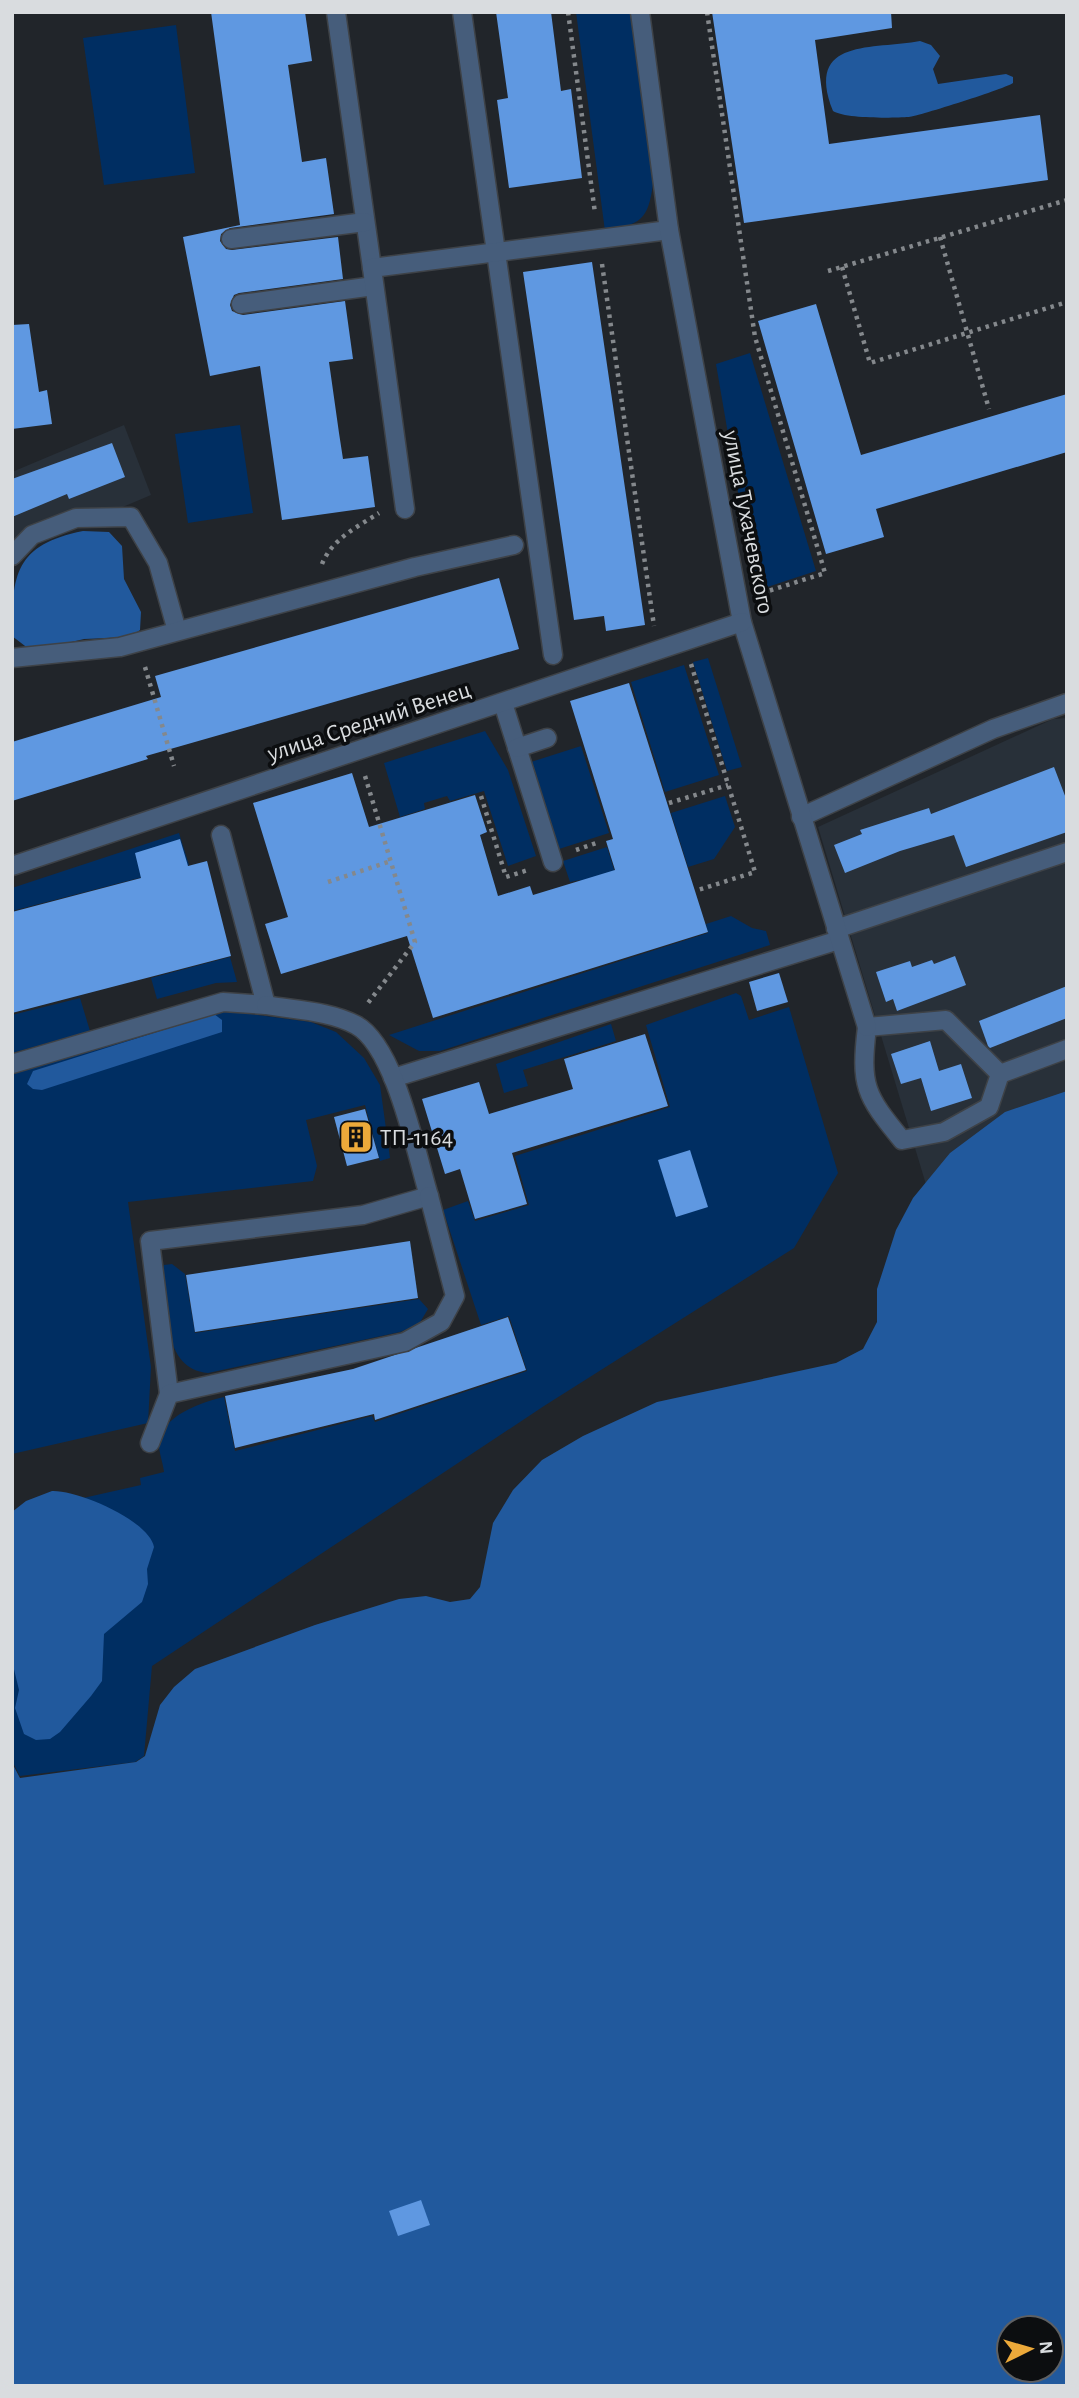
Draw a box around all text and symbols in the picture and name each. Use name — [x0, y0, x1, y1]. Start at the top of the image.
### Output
street label: улица Тухачевского — [718, 427, 778, 616]
street label: улица Средний Венец — [264, 678, 474, 766]
building icon: ТП-1164 — [337, 1118, 375, 1156]
place label: ТП-1164 — [380, 1126, 453, 1150]
north arrow — [995, 2314, 1065, 2384]
text: N — [1035, 2340, 1055, 2355]

